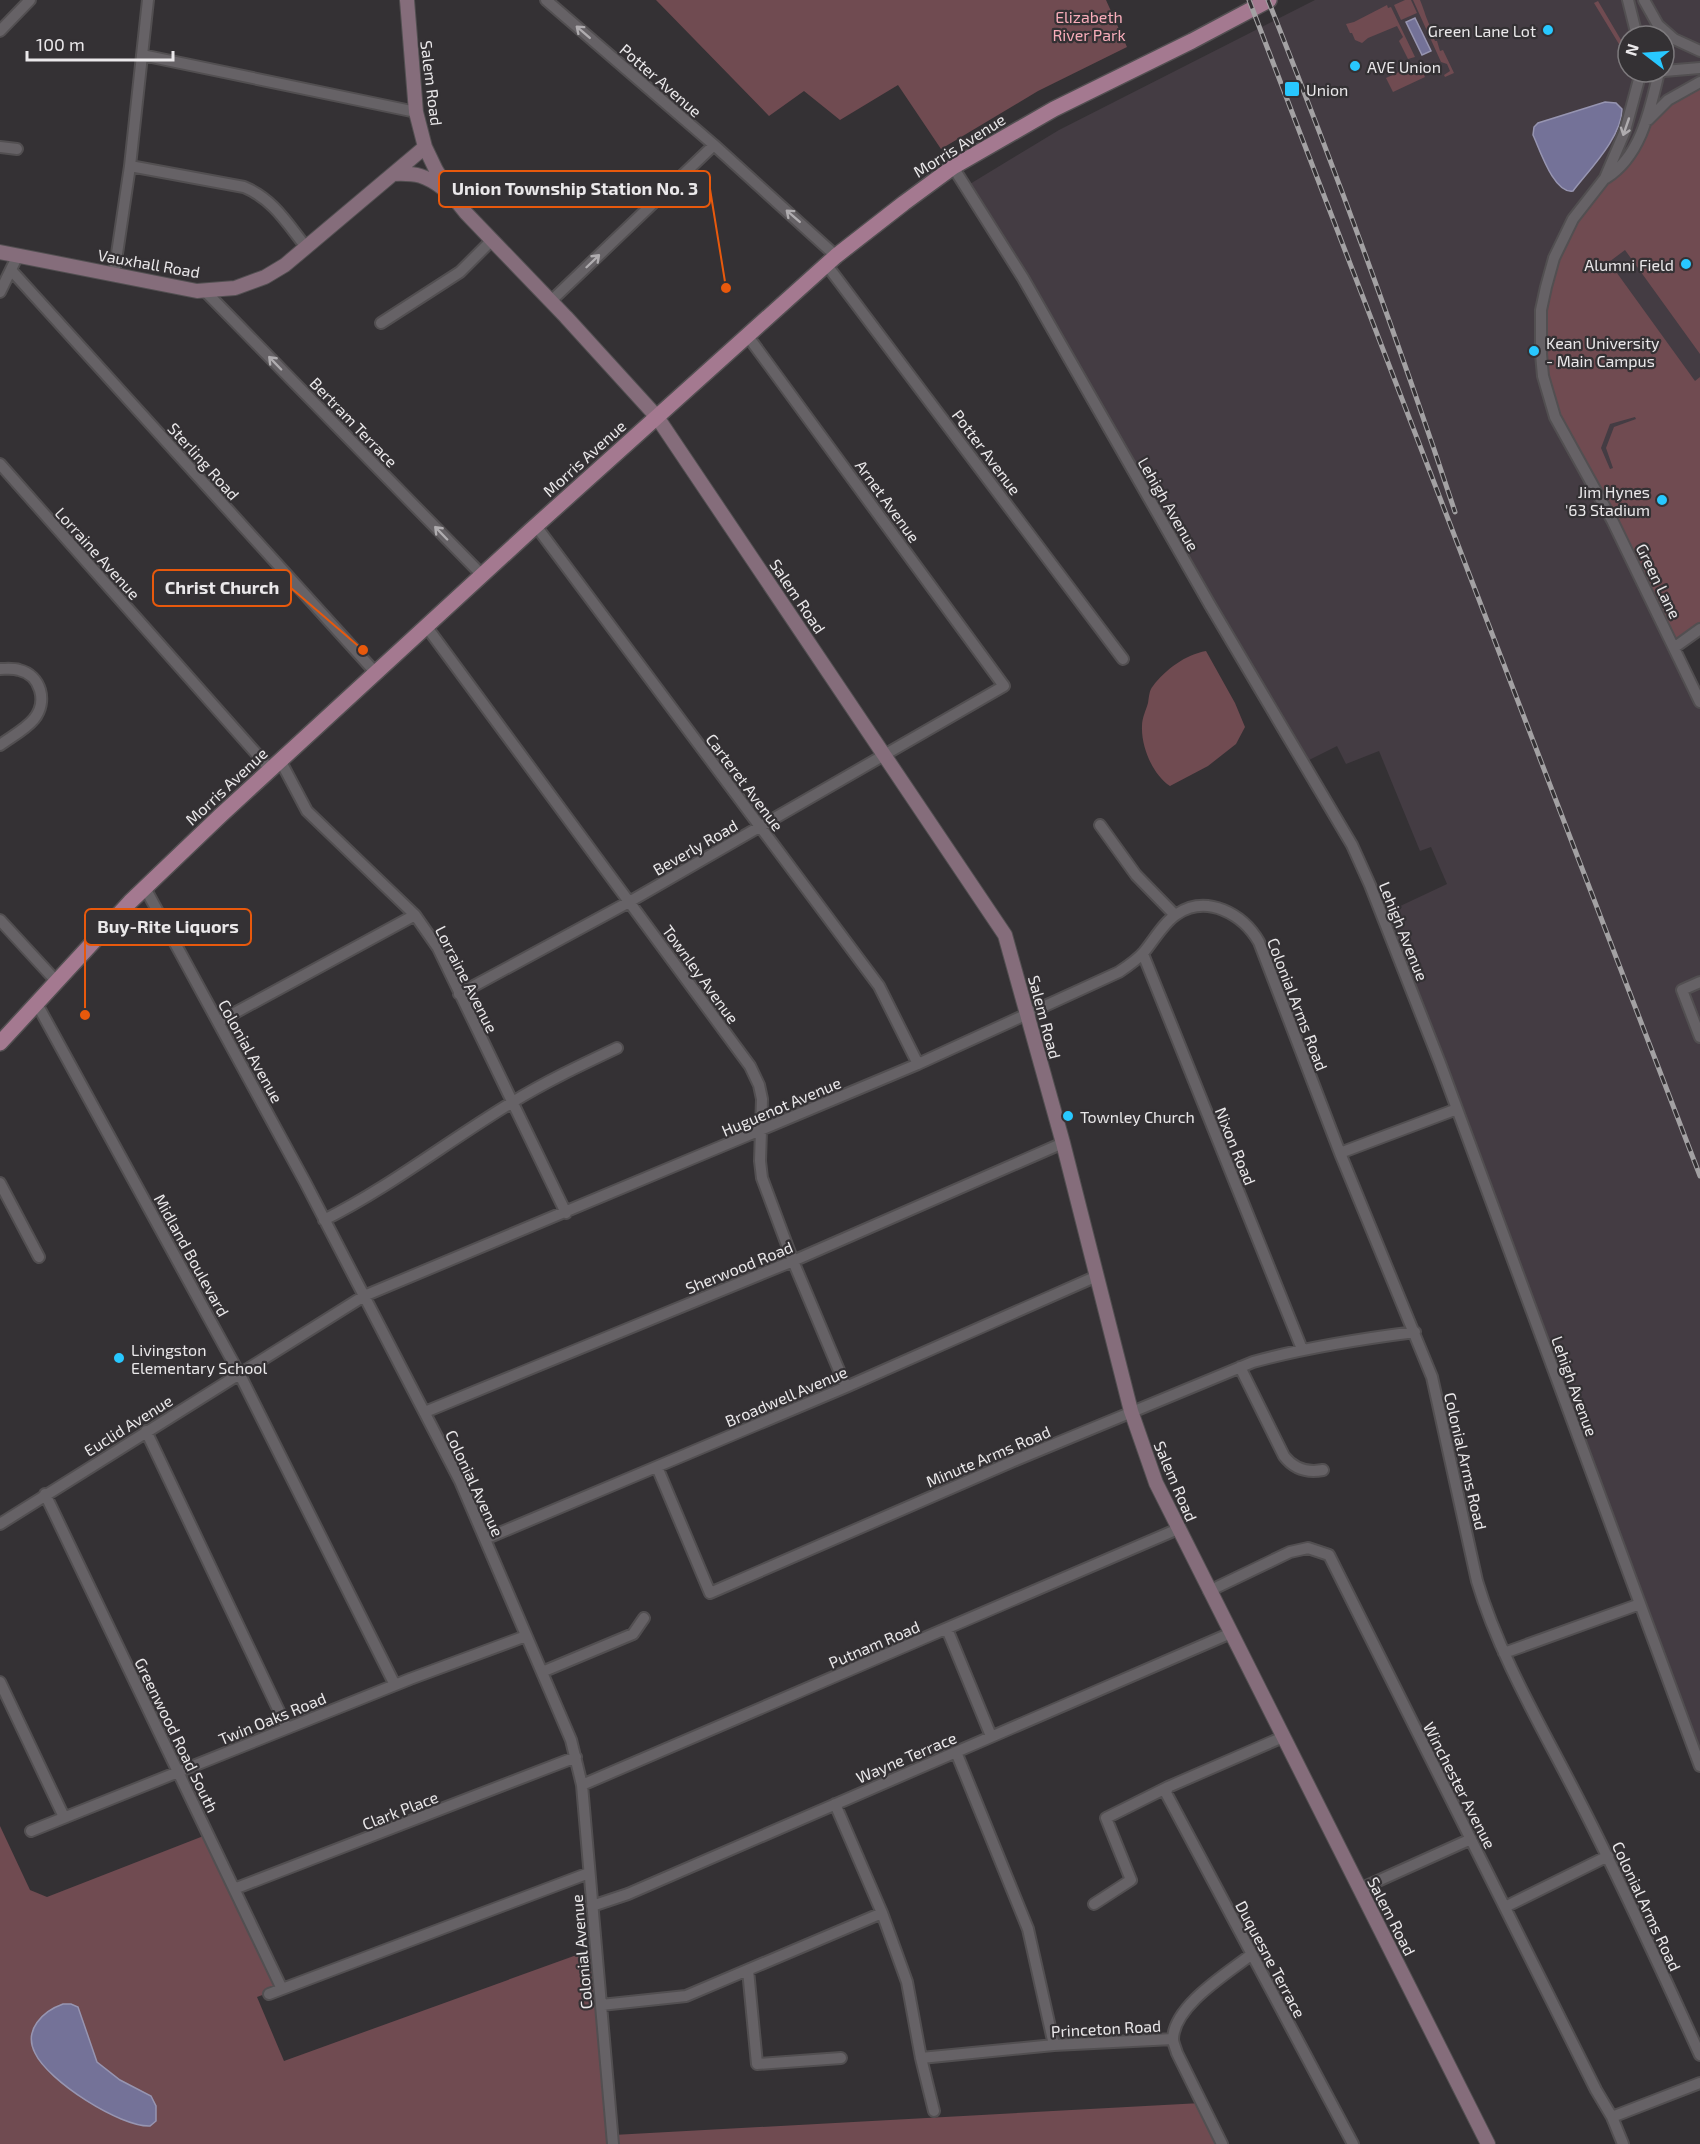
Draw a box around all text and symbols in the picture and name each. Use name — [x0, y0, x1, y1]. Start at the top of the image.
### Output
park label: Elizabeth River Park — [1052, 7, 1126, 44]
place label: Green Lane Lot — [1428, 21, 1536, 40]
marker: Green Lane Lot — [1541, 23, 1555, 37]
scale bar — [27, 24, 172, 62]
north arrow — [1616, 24, 1676, 84]
one-way arrow — [576, 25, 591, 39]
text: 100 m — [36, 33, 85, 55]
street label: Salem Road — [417, 39, 447, 127]
street label: Potter Avenue — [616, 39, 706, 121]
text: N — [1620, 41, 1642, 58]
place label: AVE Union — [1367, 57, 1441, 76]
marker: AVE Union — [1348, 59, 1362, 73]
marker: Union — [1283, 80, 1301, 98]
place label: Union — [1306, 80, 1348, 99]
street label: Morris Avenue — [910, 109, 1008, 181]
one-way arrow — [1620, 117, 1631, 136]
callout: Union Township Station No. 3 — [439, 171, 710, 207]
text: Union Township Station No. 3 — [452, 177, 698, 199]
one-way arrow — [786, 209, 801, 223]
street label: Vauxhall Road — [97, 245, 201, 281]
one-way arrow — [585, 254, 600, 268]
place label: Alumni Field — [1584, 255, 1674, 274]
marker: Alumni Field — [1679, 257, 1693, 271]
place label: Kean University - Main Campus — [1546, 333, 1660, 370]
marker: Kean University - Main Campus — [1527, 344, 1541, 358]
one-way arrow — [268, 356, 283, 371]
street label: Bertram Terrace — [306, 373, 402, 471]
street label: Potter Avenue — [949, 406, 1025, 498]
street label: Morris Avenue — [539, 416, 629, 500]
street label: Sterling Road — [164, 418, 244, 504]
street label: Lehigh Avenue — [1135, 454, 1203, 554]
street label: Arnet Avenue — [852, 456, 924, 546]
place label: Jim Hynes '63 Stadium — [1565, 482, 1650, 519]
marker: Jim Hynes '63 Stadium — [1655, 493, 1669, 507]
street label: Lorraine Avenue — [52, 503, 144, 603]
one-way arrow — [434, 525, 449, 540]
street label: Green Lane — [1633, 540, 1685, 622]
street label: Salem Road — [766, 555, 830, 637]
callout: Christ Church — [153, 570, 291, 606]
text: Christ Church — [165, 576, 279, 598]
street label: Carteret Avenue — [702, 730, 788, 834]
street label: Morris Avenue — [181, 743, 271, 829]
street label: Beverly Road — [649, 815, 741, 879]
street label: Lehigh Avenue — [1376, 879, 1432, 983]
callout: Buy-Rite Liquors — [85, 909, 251, 945]
text: Buy-Rite Liquors — [97, 915, 239, 937]
street label: Townley Avenue — [659, 921, 743, 1027]
street label: Lorraine Avenue — [432, 922, 502, 1036]
street label: Colonial Arms Road — [1264, 935, 1332, 1073]
street label: Salem Road — [1025, 973, 1065, 1061]
street label: Colonial Avenue — [215, 996, 287, 1106]
street label: Huguenot Avenue — [719, 1072, 843, 1140]
street label: Nixon Road — [1212, 1104, 1260, 1188]
place label: Townley Church — [1080, 1107, 1195, 1126]
marker: Townley Church — [1061, 1109, 1075, 1123]
street label: Midland Boulevard — [151, 1191, 233, 1319]
street label: Sherwood Road — [683, 1237, 795, 1297]
street label: Lehigh Avenue — [1548, 1333, 1602, 1439]
place label: Livingston Elementary School — [131, 1340, 267, 1377]
marker: Livingston Elementary School — [112, 1351, 126, 1365]
street label: Broadwell Avenue — [722, 1362, 850, 1430]
street label: Euclid Avenue — [80, 1390, 176, 1460]
street label: Colonial Arms Road — [1441, 1390, 1491, 1532]
street label: Minute Arms Road — [923, 1421, 1053, 1491]
street label: Colonial Avenue — [442, 1427, 508, 1539]
street label: Salem Road — [1151, 1438, 1201, 1524]
street label: Putnam Road — [826, 1616, 922, 1672]
street label: Greenwood Road South — [131, 1655, 223, 1815]
street label: Twin Oaks Road — [215, 1688, 329, 1748]
street label: Winchester Avenue — [1420, 1718, 1500, 1852]
street label: Wayne Terrace — [853, 1727, 959, 1787]
street label: Clark Place — [359, 1787, 441, 1833]
street label: Colonial Arms Road — [1609, 1838, 1685, 1974]
street label: Salem Road — [1364, 1874, 1420, 1958]
street label: Colonial Avenue — [567, 1894, 595, 2010]
street label: Duquesne Terrace — [1232, 1897, 1310, 2021]
street label: Princeton Road — [1050, 2016, 1162, 2040]

